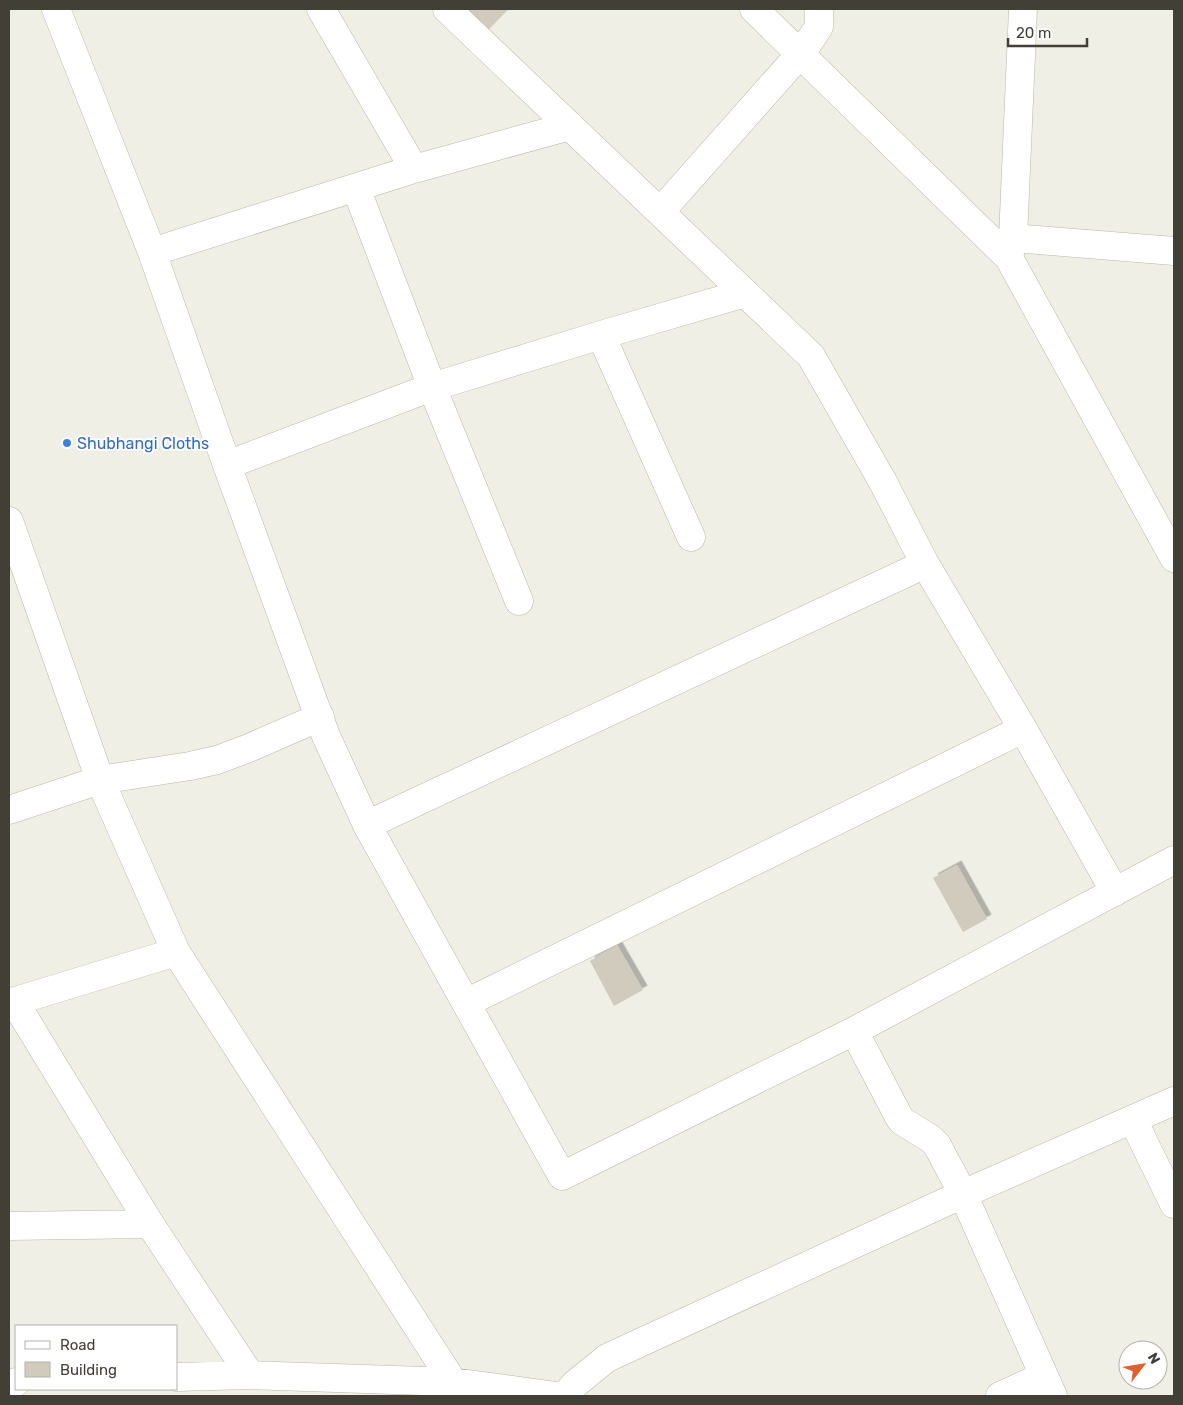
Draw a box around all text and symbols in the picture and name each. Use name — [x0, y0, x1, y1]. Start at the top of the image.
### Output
scale bar — [1008, 15, 1087, 47]
text: 20 m — [1016, 24, 1051, 42]
place label: Shubhangi Cloths — [77, 434, 209, 453]
marker: Shubhangi Cloths — [61, 437, 73, 449]
legend — [15, 1325, 178, 1390]
text: Road — [60, 1336, 96, 1354]
north arrow — [1118, 1340, 1168, 1390]
text: N — [1144, 1350, 1164, 1367]
text: Building — [60, 1361, 117, 1379]

